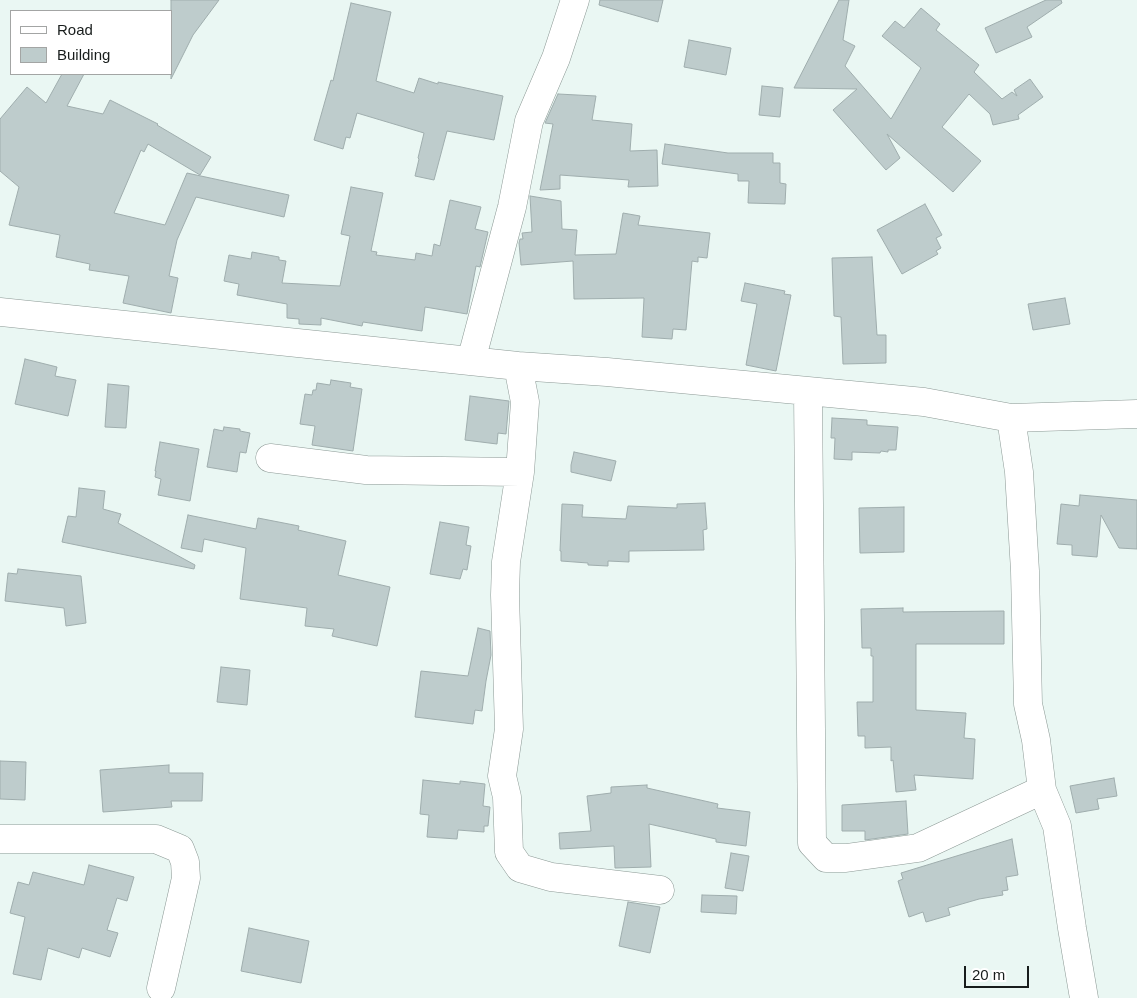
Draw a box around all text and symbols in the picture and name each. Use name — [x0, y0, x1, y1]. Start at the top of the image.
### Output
legend — [10, 10, 172, 75]
text: Road — [57, 21, 93, 38]
text: Building — [57, 46, 110, 63]
scale bar — [967, 956, 1032, 988]
text: 20 m — [972, 966, 1005, 983]

